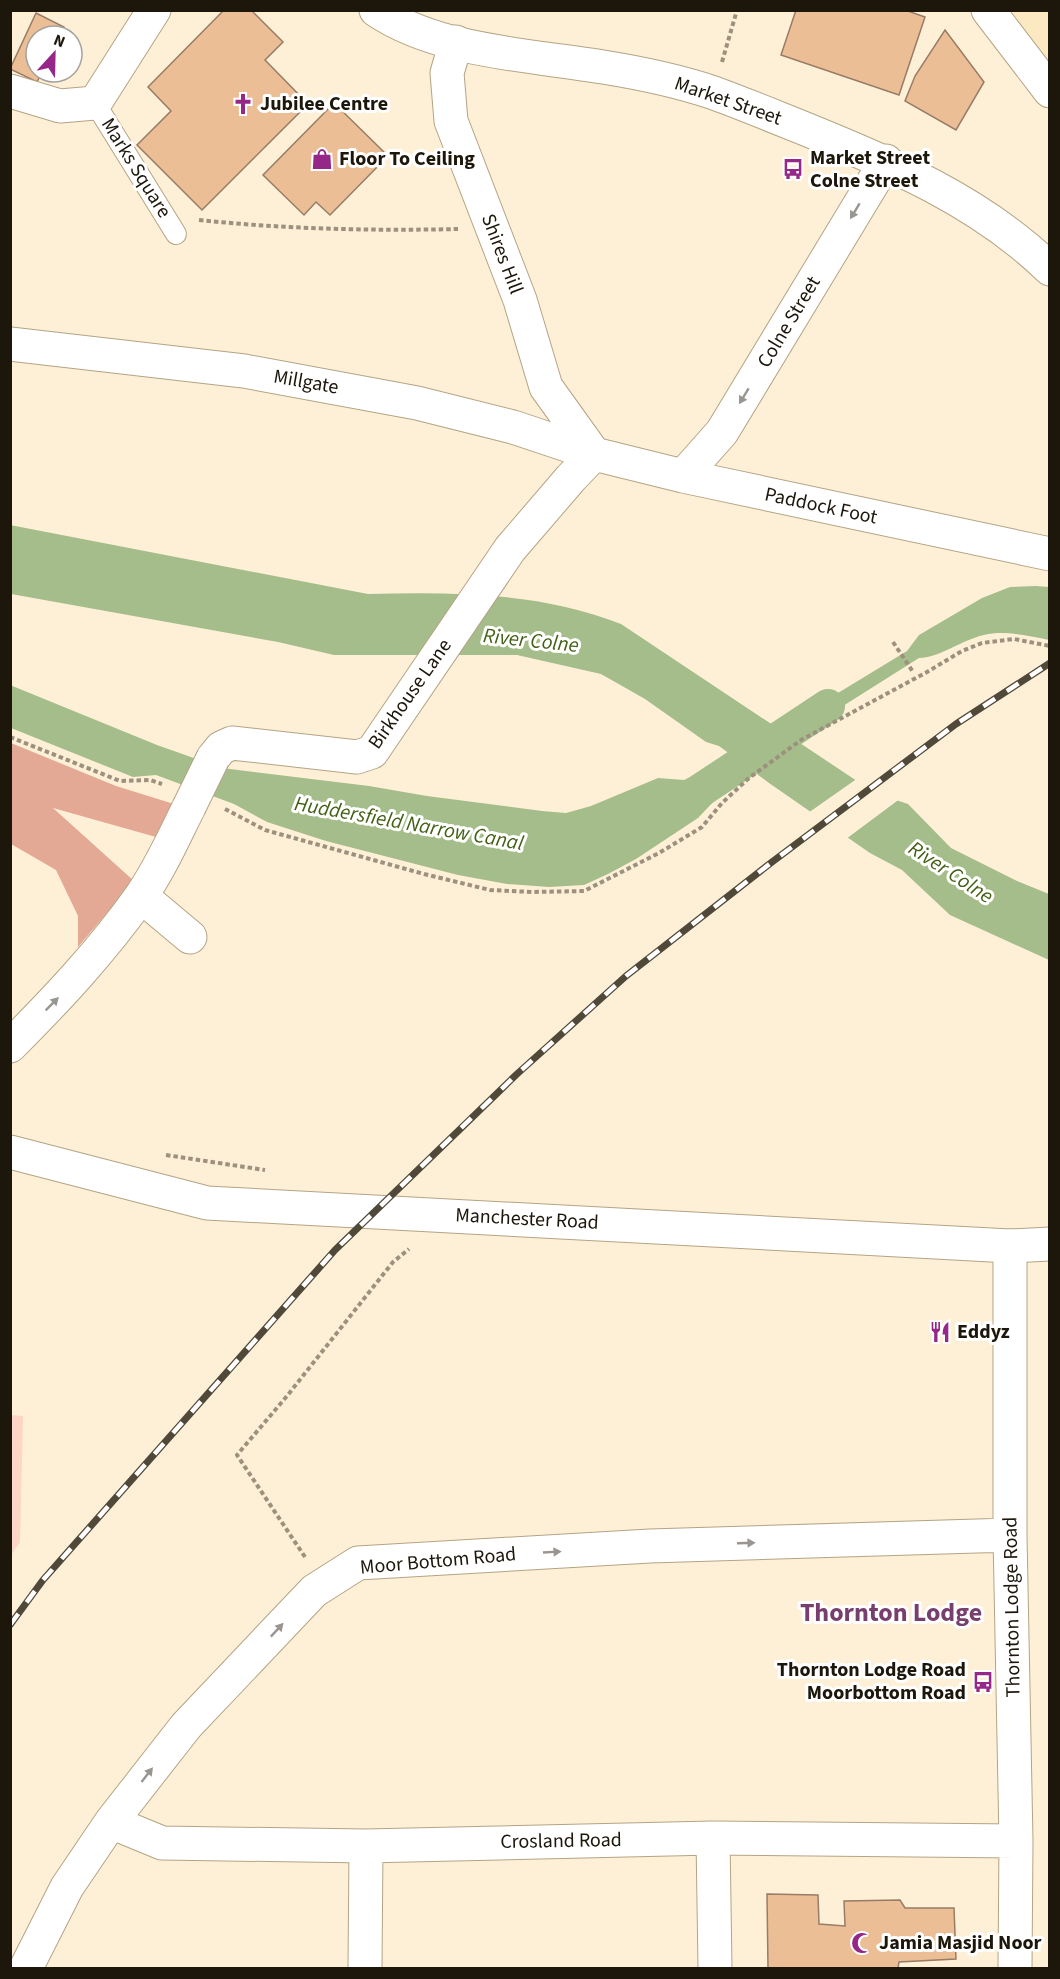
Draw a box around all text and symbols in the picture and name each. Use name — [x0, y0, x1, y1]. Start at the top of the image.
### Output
north arrow — [24, 24, 84, 84]
text: N — [50, 29, 68, 53]
street label: Market Street — [671, 70, 786, 132]
place label: Jubilee Centre — [260, 90, 388, 118]
church icon: Jubilee Centre — [231, 92, 255, 116]
street label: Marks Square — [94, 113, 178, 223]
place label: Market Street Colne Street — [810, 144, 930, 195]
place label: Floor To Ceiling — [339, 145, 475, 173]
shop icon: Floor To Ceiling — [310, 147, 334, 171]
bus stop icon: Market Street Colne Street — [781, 157, 805, 181]
one-way arrow — [850, 203, 861, 219]
street label: Shires Hill — [474, 210, 530, 298]
street label: Colne Street — [751, 271, 827, 373]
street label: Millgate — [271, 363, 341, 401]
one-way arrow — [738, 388, 749, 404]
street label: Paddock Foot — [762, 480, 880, 532]
water label: River Colne — [482, 620, 580, 660]
street label: Birkhouse Lane — [362, 633, 459, 755]
water label: Huddersfield Narrow Canal — [292, 788, 527, 858]
water label: River Colne — [903, 833, 999, 911]
one-way arrow — [44, 998, 58, 1012]
street label: Manchester Road — [454, 1201, 600, 1237]
place label: Eddyz — [957, 1318, 1010, 1346]
restaurant icon: Eddyz — [928, 1320, 952, 1344]
street label: Thornton Lodge Road — [996, 1516, 1028, 1698]
one-way arrow — [737, 1538, 756, 1547]
street label: Moor Bottom Road — [359, 1540, 517, 1582]
one-way arrow — [542, 1547, 561, 1556]
district label: Thornton Lodge — [800, 1594, 982, 1631]
one-way arrow — [269, 1624, 283, 1638]
place label: Thornton Lodge Road Moorbottom Road — [777, 1656, 966, 1707]
bus stop icon: Thornton Lodge Road Moorbottom Road — [971, 1670, 995, 1694]
one-way arrow — [141, 1768, 153, 1784]
street label: Crosland Road — [500, 1826, 622, 1856]
place label: Jamia Masjid Noor — [879, 1929, 1042, 1957]
mosque icon: Jamia Masjid Noor — [850, 1931, 874, 1955]

